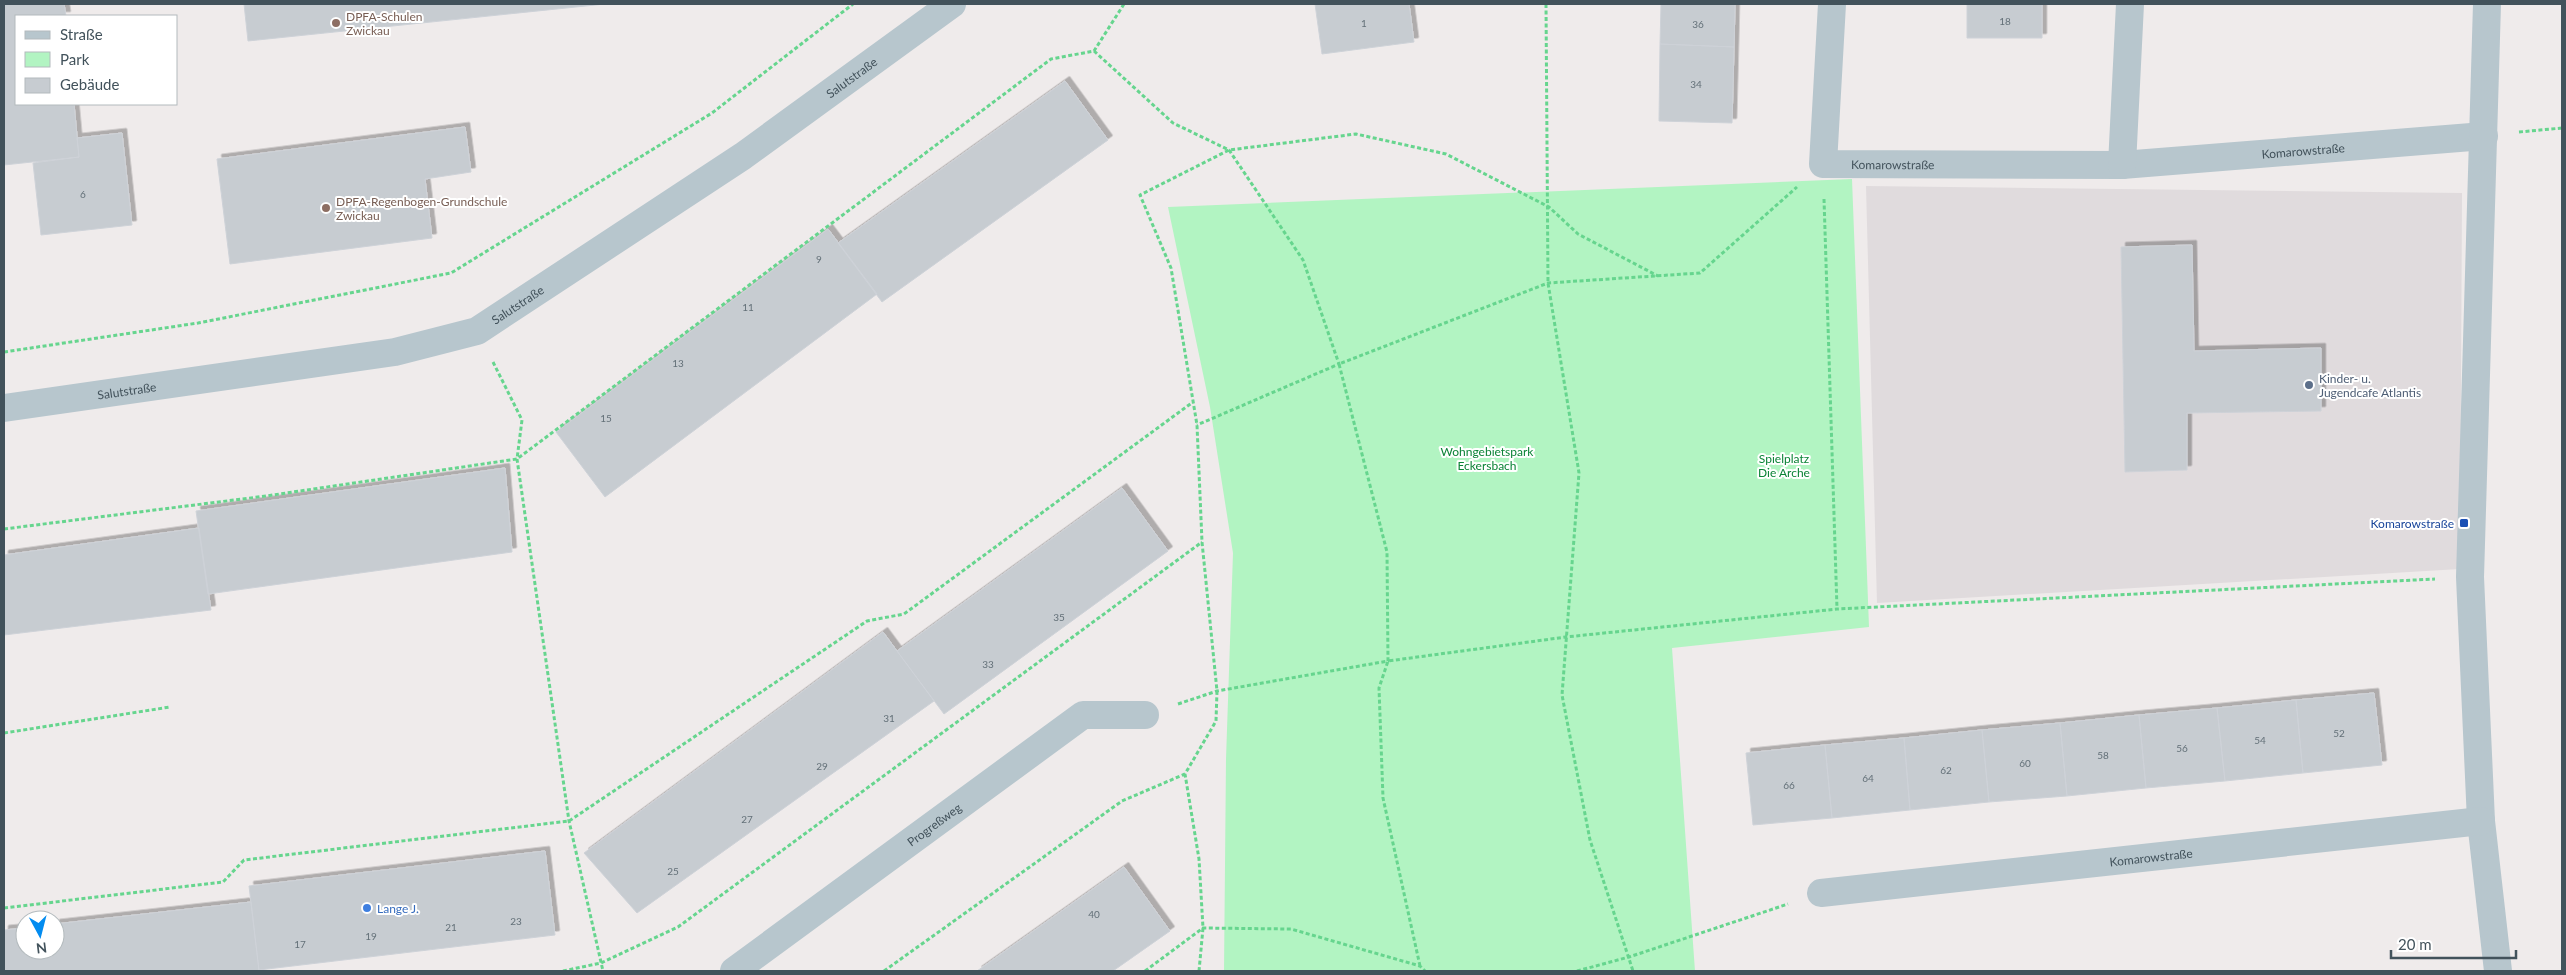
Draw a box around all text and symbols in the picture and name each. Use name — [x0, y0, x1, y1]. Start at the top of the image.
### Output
place label: DPFA-Schulen Zwickau — [346, 9, 422, 38]
legend — [15, 15, 178, 105]
house number: 18 — [1999, 15, 2011, 27]
marker: DPFA-Schulen Zwickau — [330, 17, 342, 29]
house number: 1 — [1361, 17, 1367, 29]
house number: 36 — [1692, 18, 1704, 30]
text: Straße — [60, 25, 103, 43]
text: Park — [60, 50, 90, 68]
street label: Salutstraße — [823, 54, 880, 101]
text: Gebäude — [60, 75, 119, 93]
house number: 34 — [1690, 78, 1702, 90]
street label: Komarowstraße — [2261, 140, 2345, 161]
street label: Komarowstraße — [1851, 157, 1935, 172]
house number: 6 — [80, 188, 86, 200]
place label: DPFA-Regenbogen-Grundschule Zwickau — [336, 194, 507, 223]
marker: DPFA-Regenbogen-Grundschule Zwickau — [320, 202, 332, 214]
house number: 9 — [816, 253, 822, 265]
street label: Salutstraße — [488, 282, 546, 327]
house number: 11 — [742, 301, 754, 313]
house number: 13 — [672, 357, 684, 369]
place label: Kinder- u. Jugendcafe Atlantis — [2319, 371, 2421, 400]
street label: Salutstraße — [96, 379, 157, 402]
marker: Kinder- u. Jugendcafe Atlantis — [2303, 379, 2315, 391]
house number: 15 — [600, 412, 612, 424]
park label: Wohngebietspark Eckersbach — [1441, 444, 1534, 473]
park label: Spielplatz Die Arche — [1758, 451, 1810, 480]
place label: Komarowstraße — [2371, 516, 2454, 531]
marker: Komarowstraße — [2458, 517, 2470, 529]
house number: 35 — [1053, 611, 1065, 623]
house number: 33 — [982, 658, 994, 670]
house number: 31 — [883, 712, 895, 724]
house number: 52 — [2333, 727, 2345, 739]
house number: 54 — [2254, 734, 2266, 746]
house number: 56 — [2176, 742, 2188, 754]
house number: 58 — [2097, 749, 2109, 761]
house number: 60 — [2019, 757, 2031, 769]
house number: 29 — [816, 760, 828, 772]
house number: 62 — [1940, 764, 1952, 776]
house number: 64 — [1862, 772, 1874, 784]
house number: 66 — [1783, 779, 1795, 791]
street label: Progreßweg — [904, 799, 964, 849]
house number: 27 — [741, 813, 753, 825]
street label: Komarowstraße — [2109, 845, 2193, 869]
house number: 25 — [667, 865, 679, 877]
place label: Lange J. — [377, 901, 419, 916]
marker: Lange J. — [361, 902, 373, 914]
house number: 40 — [1088, 908, 1100, 920]
north arrow — [15, 910, 65, 960]
house number: 23 — [510, 915, 522, 927]
house number: 21 — [445, 921, 457, 933]
scale bar — [2391, 928, 2516, 960]
house number: 19 — [365, 930, 377, 942]
text: 20 m — [2398, 935, 2432, 953]
house number: 17 — [294, 938, 306, 950]
text: N — [35, 939, 48, 957]

